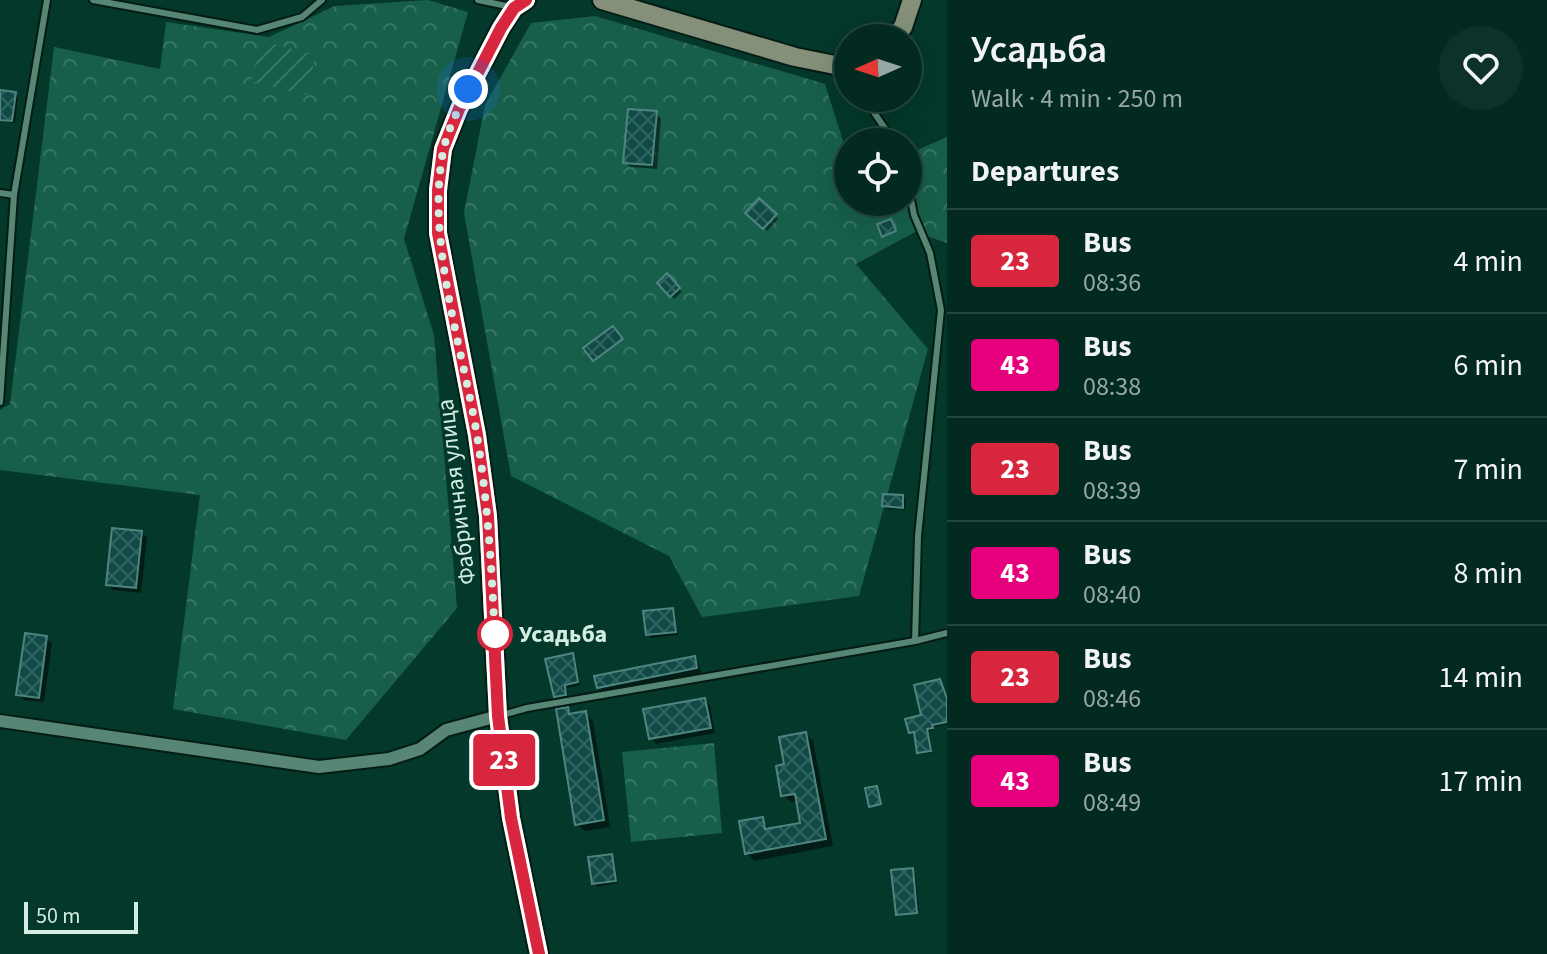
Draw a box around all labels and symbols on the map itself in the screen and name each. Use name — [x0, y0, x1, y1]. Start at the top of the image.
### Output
north arrow — [834, 24, 922, 112]
your location — [448, 69, 488, 109]
street label: Фабричная улица — [428, 397, 485, 587]
marker: Усадьба — [478, 617, 512, 651]
place label: Усадьба — [519, 617, 607, 652]
line badge: 23 — [468, 734, 540, 786]
scale bar — [24, 898, 138, 934]

